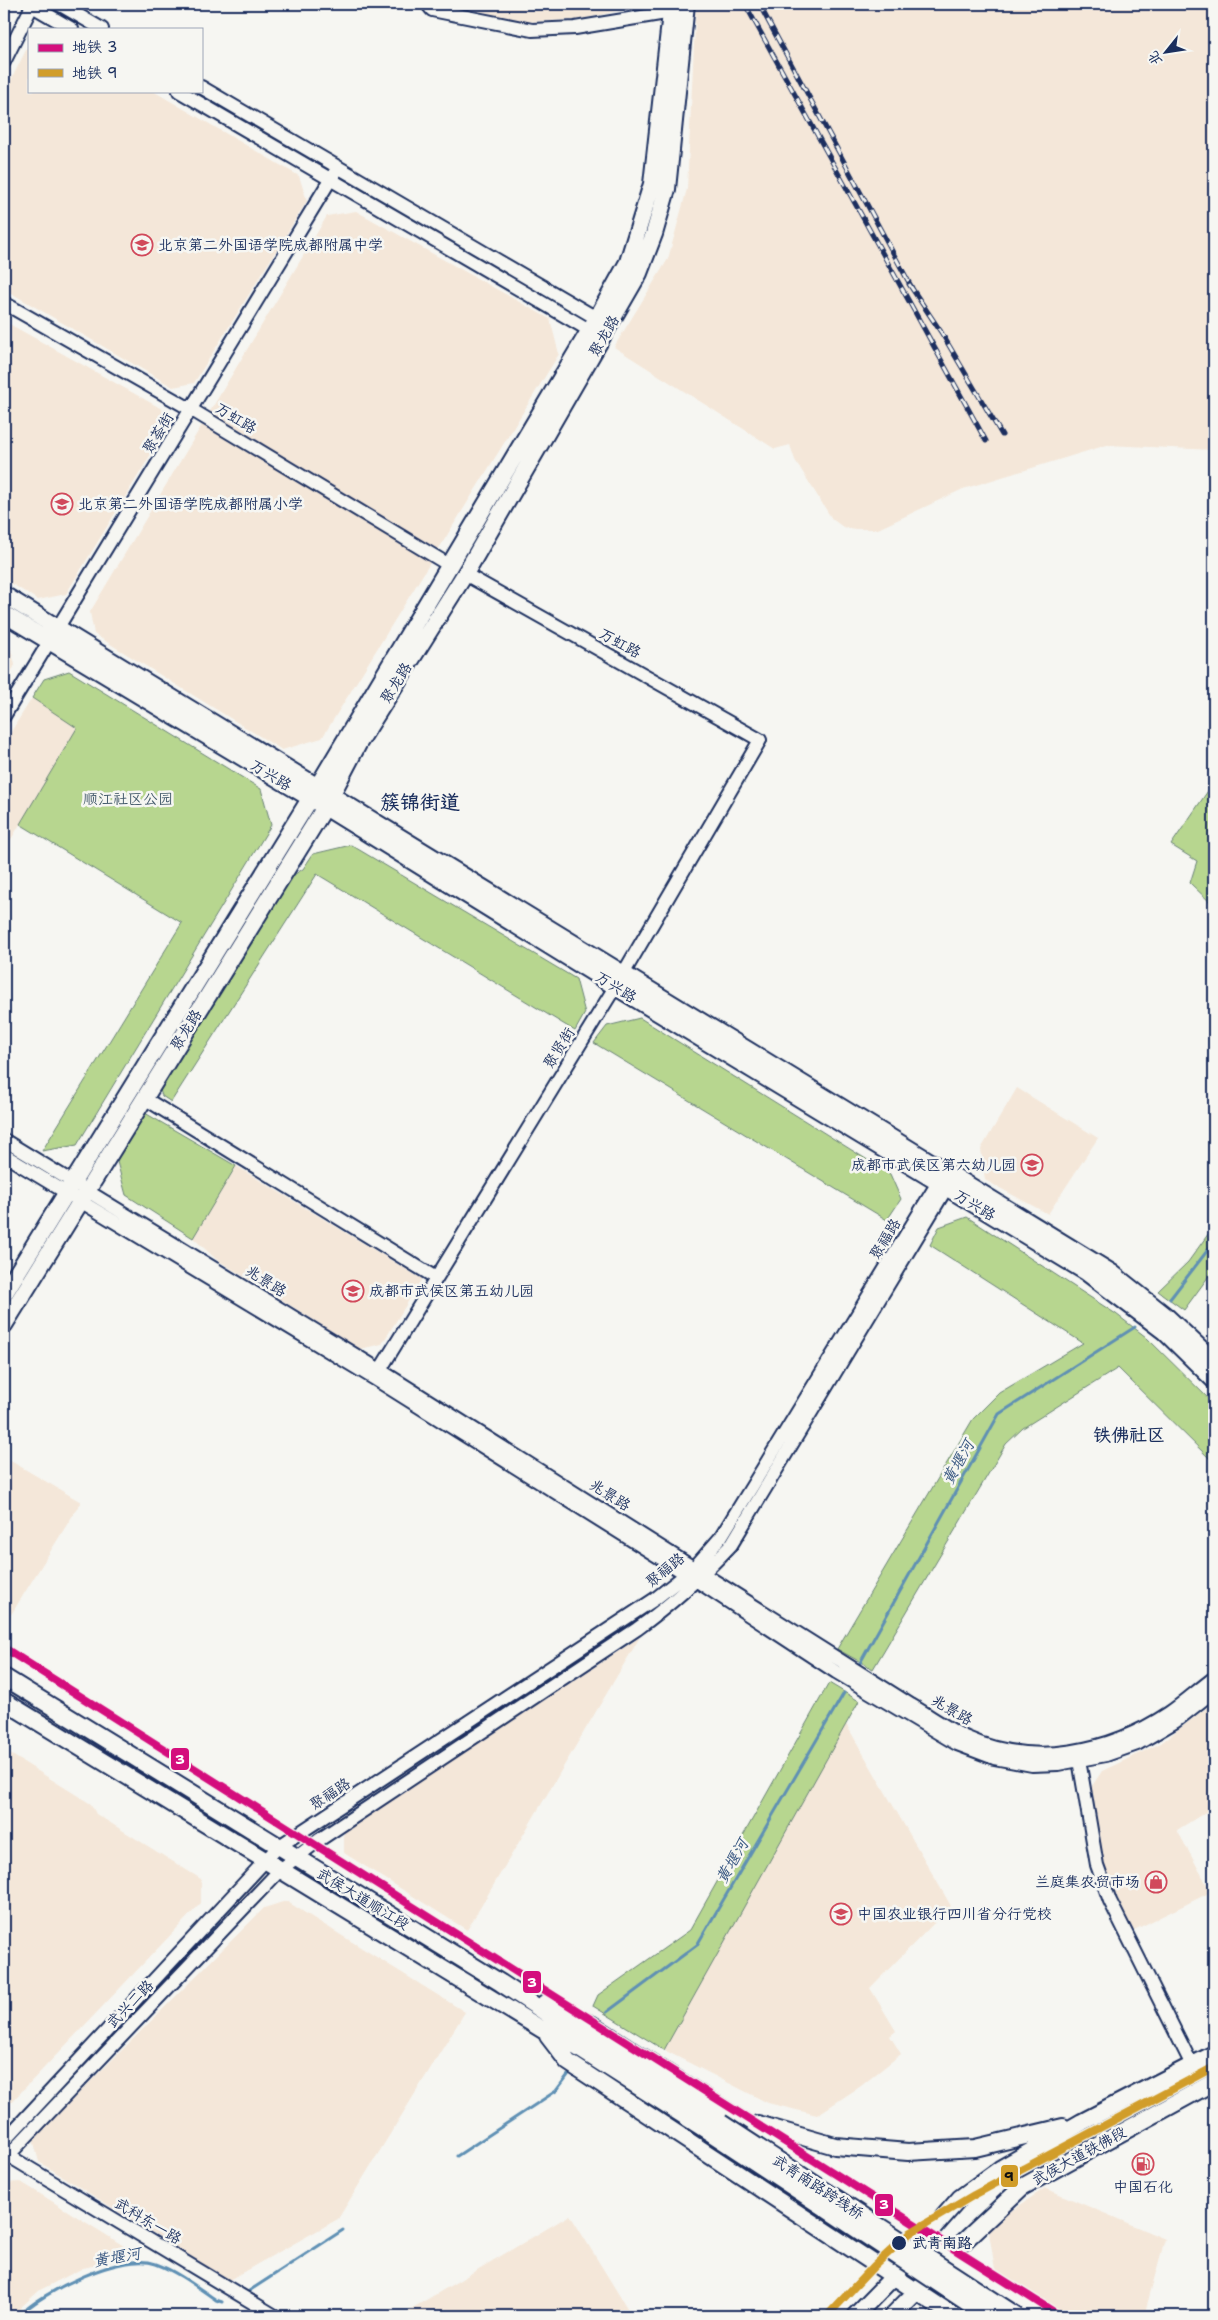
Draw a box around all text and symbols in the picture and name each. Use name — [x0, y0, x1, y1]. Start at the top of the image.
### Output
legend — [28, 28, 202, 92]
north arrow — [1140, 28, 1190, 78]
text: 地铁 3 — [72, 37, 118, 57]
text: 北 — [1143, 48, 1166, 69]
text: 地铁 9 — [72, 63, 118, 83]
school or university icon: 北京第二外国语学院成都附属中学 — [130, 233, 154, 257]
place label: 北京第二外国语学院成都附属中学 — [158, 235, 383, 255]
street label: 聚龙路 — [584, 312, 624, 360]
street label: 万虹路 — [212, 398, 260, 438]
street label: 聚荟街 — [138, 409, 178, 457]
school or university icon: 北京第二外国语学院成都附属小学 — [50, 492, 74, 516]
place label: 北京第二外国语学院成都附属小学 — [78, 494, 303, 514]
street label: 万虹路 — [595, 623, 645, 663]
street label: 聚龙路 — [376, 659, 416, 707]
street label: 万兴路 — [247, 755, 295, 795]
park label: 顺江社区公园 — [83, 789, 173, 809]
district label: 簇锦街道 — [380, 789, 460, 815]
street label: 万兴路 — [592, 967, 640, 1007]
street label: 聚龙路 — [166, 1006, 206, 1054]
street label: 聚贤街 — [539, 1024, 579, 1072]
school or university icon: 成都市武侯区第六幼儿园 — [1020, 1153, 1044, 1177]
place label: 成都市武侯区第六幼儿园 — [851, 1155, 1016, 1175]
street label: 万兴路 — [951, 1185, 999, 1225]
street label: 聚福路 — [865, 1215, 905, 1263]
street label: 兆景路 — [242, 1261, 290, 1301]
school or university icon: 成都市武侯区第五幼儿园 — [341, 1279, 365, 1303]
place label: 成都市武侯区第五幼儿园 — [369, 1281, 534, 1301]
district label: 铁佛社区 — [1093, 1423, 1165, 1447]
water label: 黄堰河 — [937, 1433, 980, 1488]
street label: 兆景路 — [586, 1475, 634, 1515]
street label: 聚福路 — [641, 1548, 689, 1592]
street label: 兆景路 — [928, 1690, 976, 1730]
line badge: 3 — [170, 1747, 190, 1771]
text: 3 — [175, 1750, 185, 1768]
street label: 聚福路 — [306, 1773, 354, 1815]
water label: 黄堰河 — [711, 1832, 755, 1887]
street label: 武侯大道顺江段 — [313, 1863, 413, 1935]
shop icon: 兰庭集农贸市场 — [1144, 1870, 1168, 1894]
place label: 兰庭集农贸市场 — [1035, 1872, 1140, 1892]
school or university icon: 中国农业银行四川省分行党校 — [829, 1902, 853, 1926]
place label: 中国农业银行四川省分行党校 — [857, 1904, 1052, 1924]
line badge: 3 — [522, 1970, 542, 1994]
text: 3 — [527, 1973, 537, 1991]
street label: 武兴二路 — [102, 1975, 158, 2033]
street label: 武侯大道铁佛段 — [1028, 2122, 1130, 2190]
street label: 武青南路跨线桥 — [769, 2150, 867, 2224]
fuel station icon: 中国石化 — [1131, 2152, 1155, 2176]
line badge: 9 — [1000, 2164, 1019, 2188]
text: 9 — [1004, 2167, 1014, 2185]
place label: 中国石化 — [1113, 2177, 1173, 2197]
street label: 武科东一路 — [111, 2193, 185, 2249]
line badge: 3 — [874, 2193, 894, 2217]
text: 3 — [879, 2195, 889, 2213]
place label: 武青南路 — [912, 2233, 972, 2253]
marker: 武青南路 — [890, 2234, 908, 2252]
water label: 黄堰河 — [92, 2242, 145, 2272]

